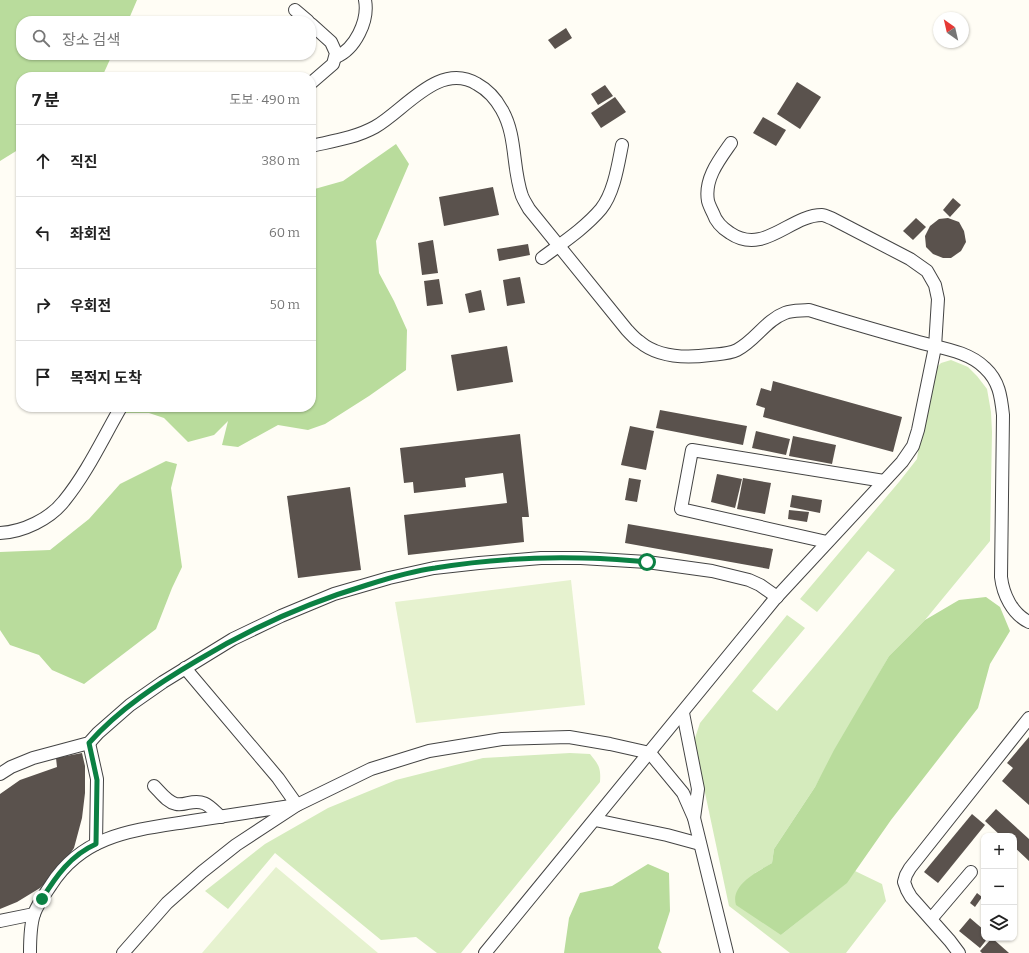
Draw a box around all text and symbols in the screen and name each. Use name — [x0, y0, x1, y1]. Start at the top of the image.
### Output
north arrow — [933, 12, 969, 48]
search box — [16, 16, 316, 60]
icon: search — [30, 27, 52, 49]
text: 장소 검색 — [62, 31, 120, 49]
text: 7 분 — [32, 90, 60, 111]
text: 도보 · 490 m — [230, 92, 300, 107]
icon: ahead — [32, 150, 54, 172]
text: 직진 — [70, 153, 98, 171]
text: 380 m — [261, 153, 300, 168]
icon: left — [32, 222, 54, 244]
text: 좌회전 — [70, 225, 111, 243]
text: 60 m — [269, 225, 300, 240]
icon: right — [32, 294, 54, 316]
text: 우회전 — [70, 297, 111, 315]
text: 50 m — [270, 297, 300, 312]
icon: arrive — [32, 366, 54, 388]
text: 목적지 도착 — [70, 369, 142, 387]
route start — [638, 553, 656, 571]
map controls — [981, 833, 1017, 941]
button: + — [981, 833, 1017, 869]
button: − — [981, 869, 1017, 905]
route end — [33, 890, 51, 908]
button: layers — [981, 905, 1017, 941]

